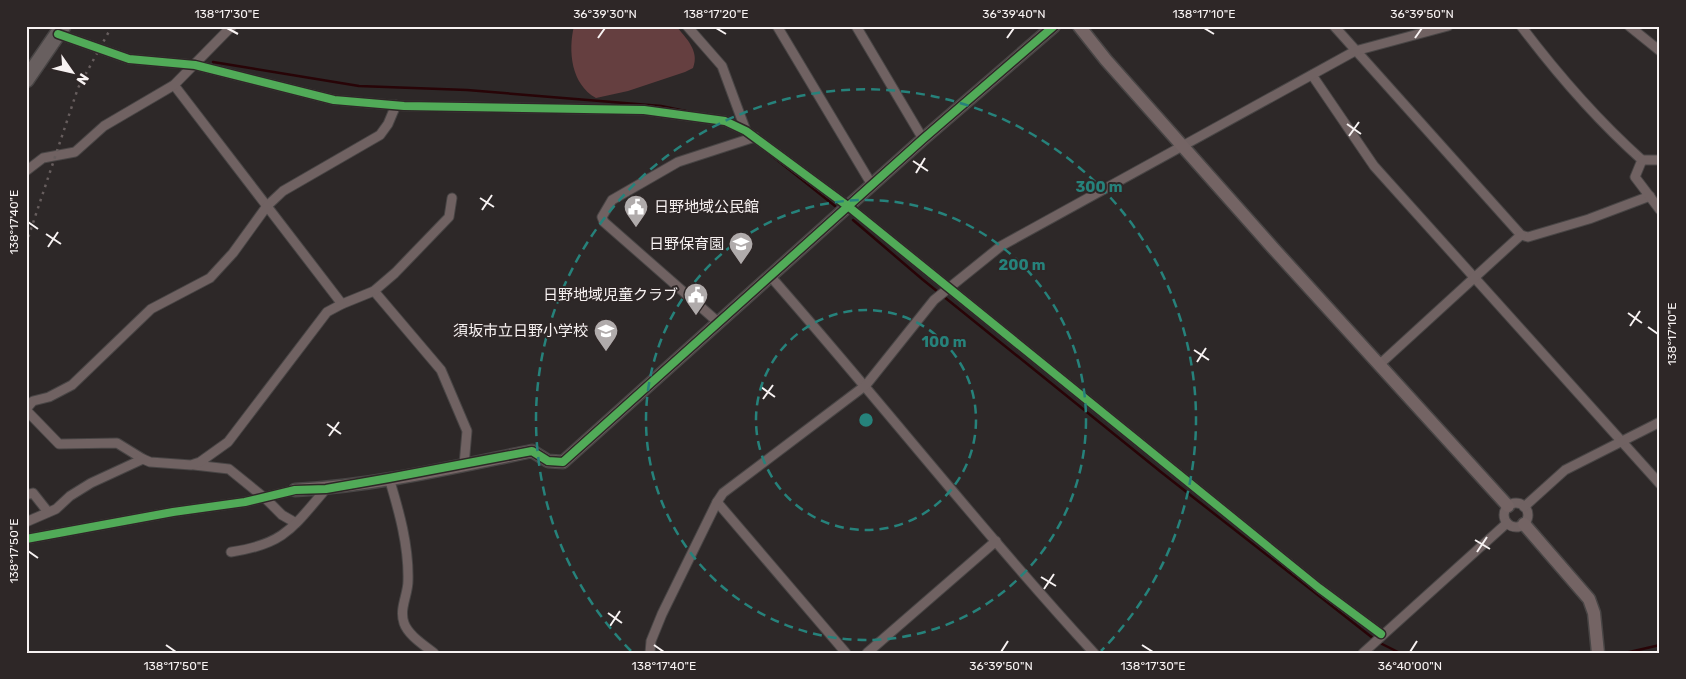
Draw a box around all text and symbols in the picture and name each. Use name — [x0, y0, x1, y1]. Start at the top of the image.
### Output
text: 138°17'30"E — [194, 7, 260, 21]
text: 36°39'30"N — [573, 7, 637, 21]
text: 138°17'20"E — [684, 7, 748, 21]
text: 36°39'40"N — [982, 7, 1046, 21]
text: 138°17'10"E — [1172, 7, 1236, 21]
text: 36°39'50"N — [1390, 7, 1454, 21]
north arrow — [48, 48, 98, 98]
text: N — [72, 70, 92, 88]
text: 300 m — [1075, 178, 1123, 196]
text: 138°17'40"E — [7, 190, 21, 254]
public building icon: 日野地域公民館 — [623, 194, 649, 228]
place label: 日野地域公民館 — [654, 198, 759, 216]
school or university icon: 日野保育園 — [728, 231, 754, 265]
place label: 日野保育園 — [649, 235, 724, 253]
text: 200 m — [998, 256, 1046, 274]
public building icon: 日野地域児童クラブ — [683, 282, 709, 316]
place label: 日野地域児童クラブ — [543, 286, 678, 304]
text: 138°17'10"E — [1665, 302, 1679, 366]
school or university icon: 須坂市立日野小学校 — [593, 318, 619, 352]
place label: 須坂市立日野小学校 — [453, 322, 588, 340]
text: 100 m — [922, 333, 966, 351]
centre of rings — [857, 411, 875, 429]
text: 138°17'50"E — [7, 518, 21, 584]
text: 138°17'50"E — [143, 659, 209, 673]
text: 138°17'40"E — [632, 659, 696, 673]
text: 36°39'50"N — [969, 659, 1033, 673]
text: 138°17'30"E — [1120, 659, 1186, 673]
text: 36°40'00"N — [1378, 659, 1442, 673]

